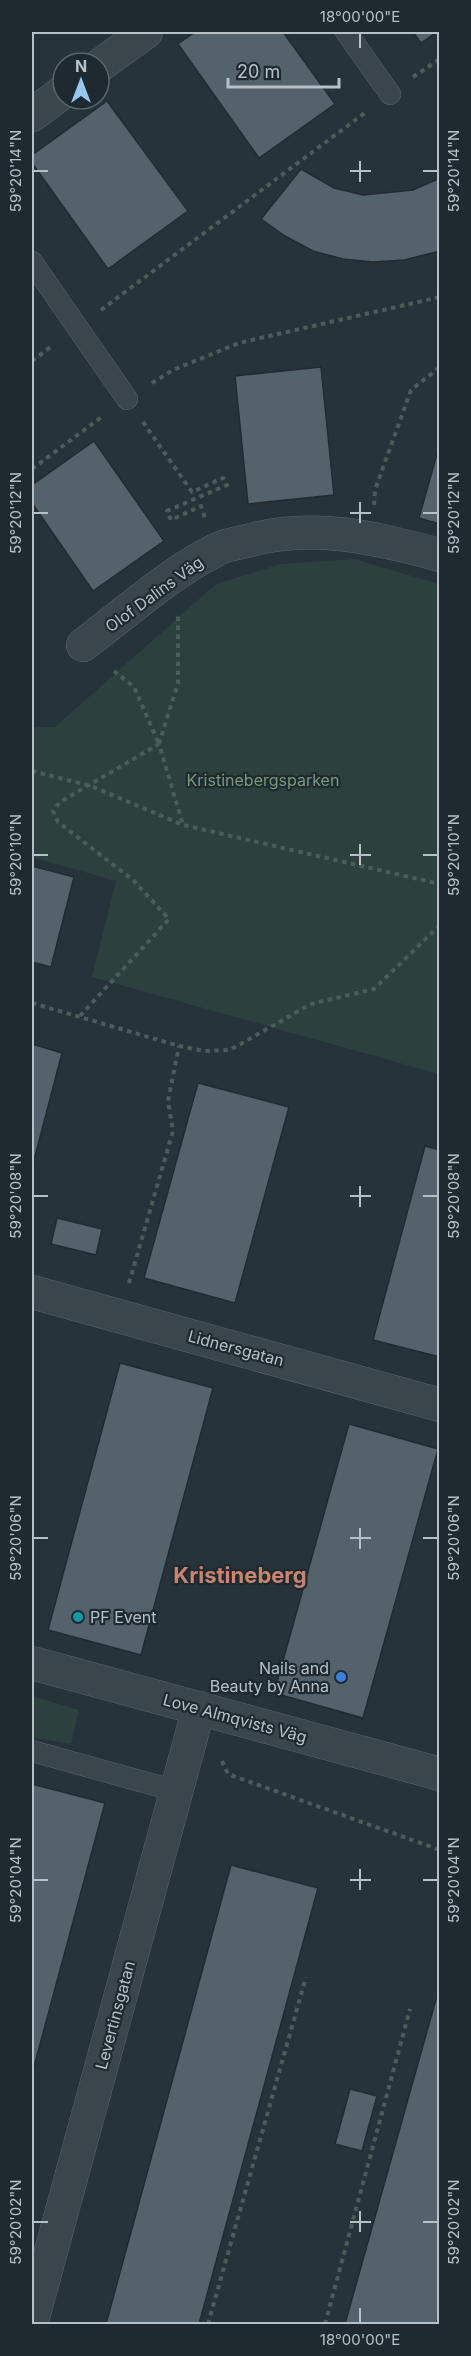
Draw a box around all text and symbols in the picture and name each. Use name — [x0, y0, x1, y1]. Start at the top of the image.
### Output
text: 18°00'00"E — [320, 7, 400, 26]
north arrow — [51, 51, 111, 111]
scale bar — [228, 51, 339, 89]
text: N — [75, 56, 87, 76]
text: 20 m — [237, 61, 280, 82]
text: 59°20'14"N — [6, 130, 25, 212]
text: 59°20'14"N — [444, 130, 463, 212]
text: 59°20'12"N — [6, 472, 25, 554]
text: 59°20'12"N — [444, 472, 463, 554]
street label: Olof Dalins Väg — [101, 552, 207, 636]
park label: Kristinebergsparken — [187, 770, 339, 790]
text: 59°20'10"N — [6, 814, 25, 896]
text: 59°20'10"N — [444, 814, 463, 896]
text: 59°20'08"N — [6, 1153, 25, 1239]
text: 59°20'08"N — [444, 1153, 463, 1239]
street label: Lidnersgatan — [186, 1326, 286, 1370]
text: 59°20'06"N — [6, 1495, 25, 1581]
text: 59°20'06"N — [444, 1495, 463, 1581]
district label: Kristineberg — [173, 1562, 307, 1588]
place label: PF Event — [90, 1607, 156, 1627]
marker: PF Event — [71, 1610, 85, 1624]
place label: Nails and Beauty by Anna — [210, 1658, 329, 1696]
marker: Nails and Beauty by Anna — [334, 1670, 348, 1684]
street label: Love Almqvists Väg — [161, 1689, 309, 1747]
text: 59°20'04"N — [6, 1837, 25, 1923]
text: 59°20'04"N — [444, 1837, 463, 1923]
street label: Levertinsgatan — [91, 1958, 139, 2072]
text: 59°20'02"N — [6, 2179, 25, 2265]
text: 59°20'02"N — [444, 2179, 463, 2265]
text: 18°00'00"E — [320, 2330, 400, 2349]

